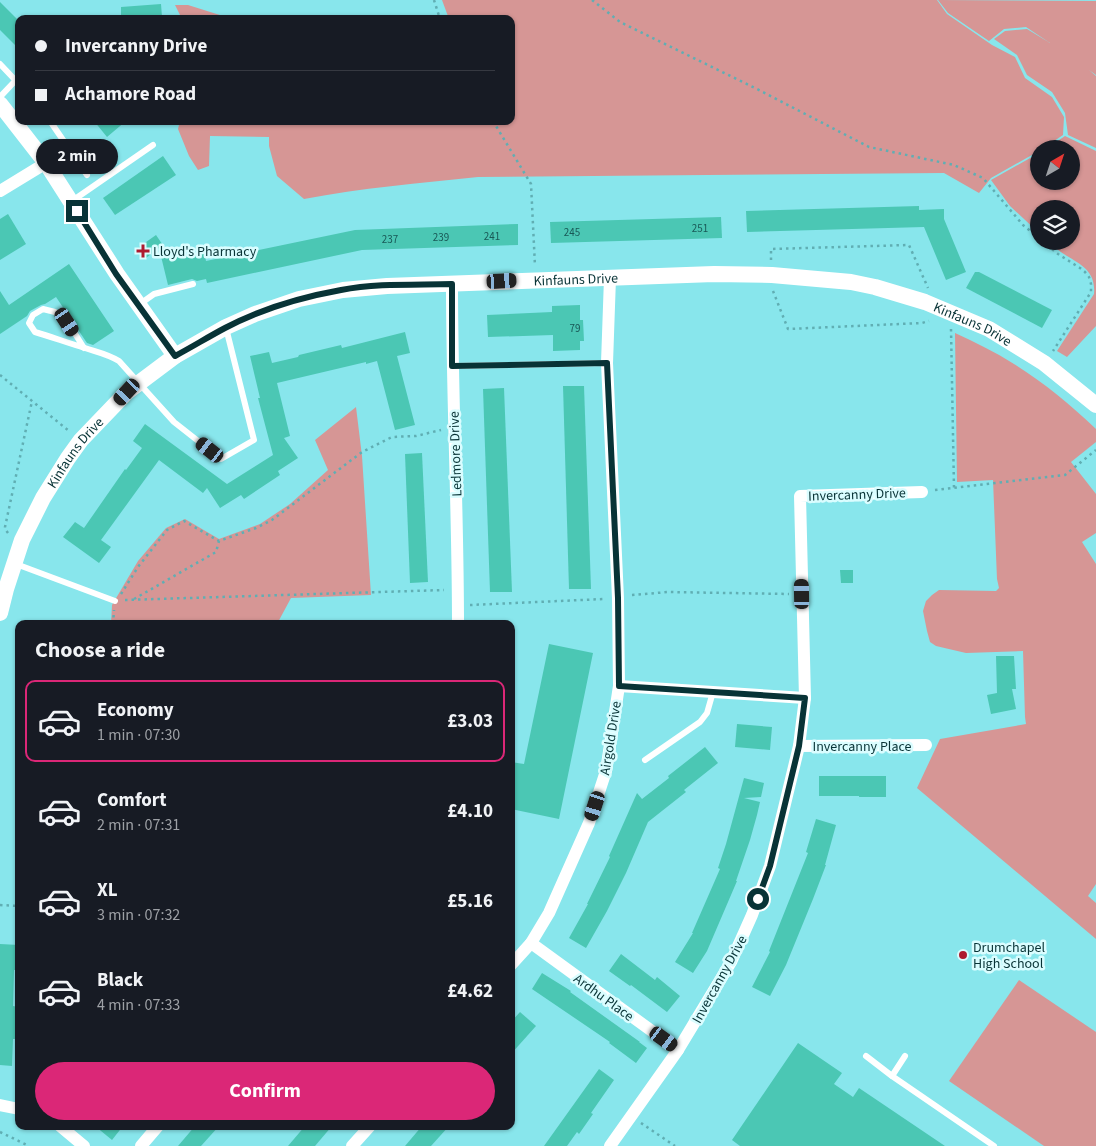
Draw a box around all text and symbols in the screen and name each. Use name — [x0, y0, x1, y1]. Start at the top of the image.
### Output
text: Invercanny Drive — [65, 33, 207, 60]
text: Achamore Road — [65, 81, 196, 108]
callout: 2 min — [36, 138, 118, 174]
north arrow — [1030, 140, 1080, 190]
map controls — [1030, 140, 1080, 250]
text: 2 min — [58, 145, 96, 167]
route end — [66, 200, 88, 222]
button: layers — [1030, 200, 1080, 250]
house number: 251 — [692, 221, 708, 236]
house number: 245 — [564, 225, 580, 240]
house number: 241 — [484, 229, 500, 244]
house number: 239 — [433, 230, 449, 245]
house number: 237 — [382, 232, 398, 247]
place label: Lloyd's Pharmacy — [153, 242, 257, 262]
marker: Lloyd's Pharmacy — [137, 245, 149, 257]
street label: Kinfauns Drive — [533, 269, 618, 292]
car — [486, 273, 517, 289]
street label: Kinfauns Drive — [930, 298, 1015, 352]
car — [52, 305, 81, 339]
house number: 79 — [570, 321, 580, 336]
car — [111, 376, 142, 408]
street label: Ledmore Drive — [445, 411, 467, 497]
street label: Kinfauns Drive — [43, 413, 109, 492]
car — [193, 435, 226, 465]
street label: Invercanny Drive — [808, 483, 906, 507]
car — [794, 579, 809, 609]
text: Choose a ride — [35, 634, 165, 666]
text: Economy — [97, 697, 174, 724]
icon: car — [37, 699, 82, 744]
street label: Airgold Drive — [595, 700, 627, 777]
text: £3.03 — [447, 708, 493, 735]
text: 1 min · 07:30 — [97, 724, 180, 746]
street label: Invercanny Place — [812, 737, 912, 757]
text: Comfort — [97, 787, 167, 814]
icon: car — [37, 789, 82, 834]
car — [583, 789, 606, 823]
text: £4.10 — [447, 798, 493, 825]
text: 2 min · 07:31 — [97, 814, 180, 836]
text: XL — [97, 877, 118, 904]
icon: car — [37, 879, 82, 924]
text: £5.16 — [447, 888, 493, 915]
route start — [747, 888, 769, 910]
text: 3 min · 07:32 — [97, 904, 180, 926]
street label: Invercanny Drive — [687, 932, 752, 1027]
place label: Drumchapel High School — [973, 938, 1045, 974]
marker: Drumchapel High School — [957, 949, 969, 961]
text: Black — [97, 967, 143, 994]
icon: car — [37, 969, 82, 1014]
street label: Ardhu Place — [569, 969, 638, 1026]
text: £4.62 — [447, 978, 493, 1005]
text: 4 min · 07:33 — [97, 994, 180, 1016]
car — [647, 1024, 680, 1054]
button: Confirm — [35, 1062, 495, 1120]

